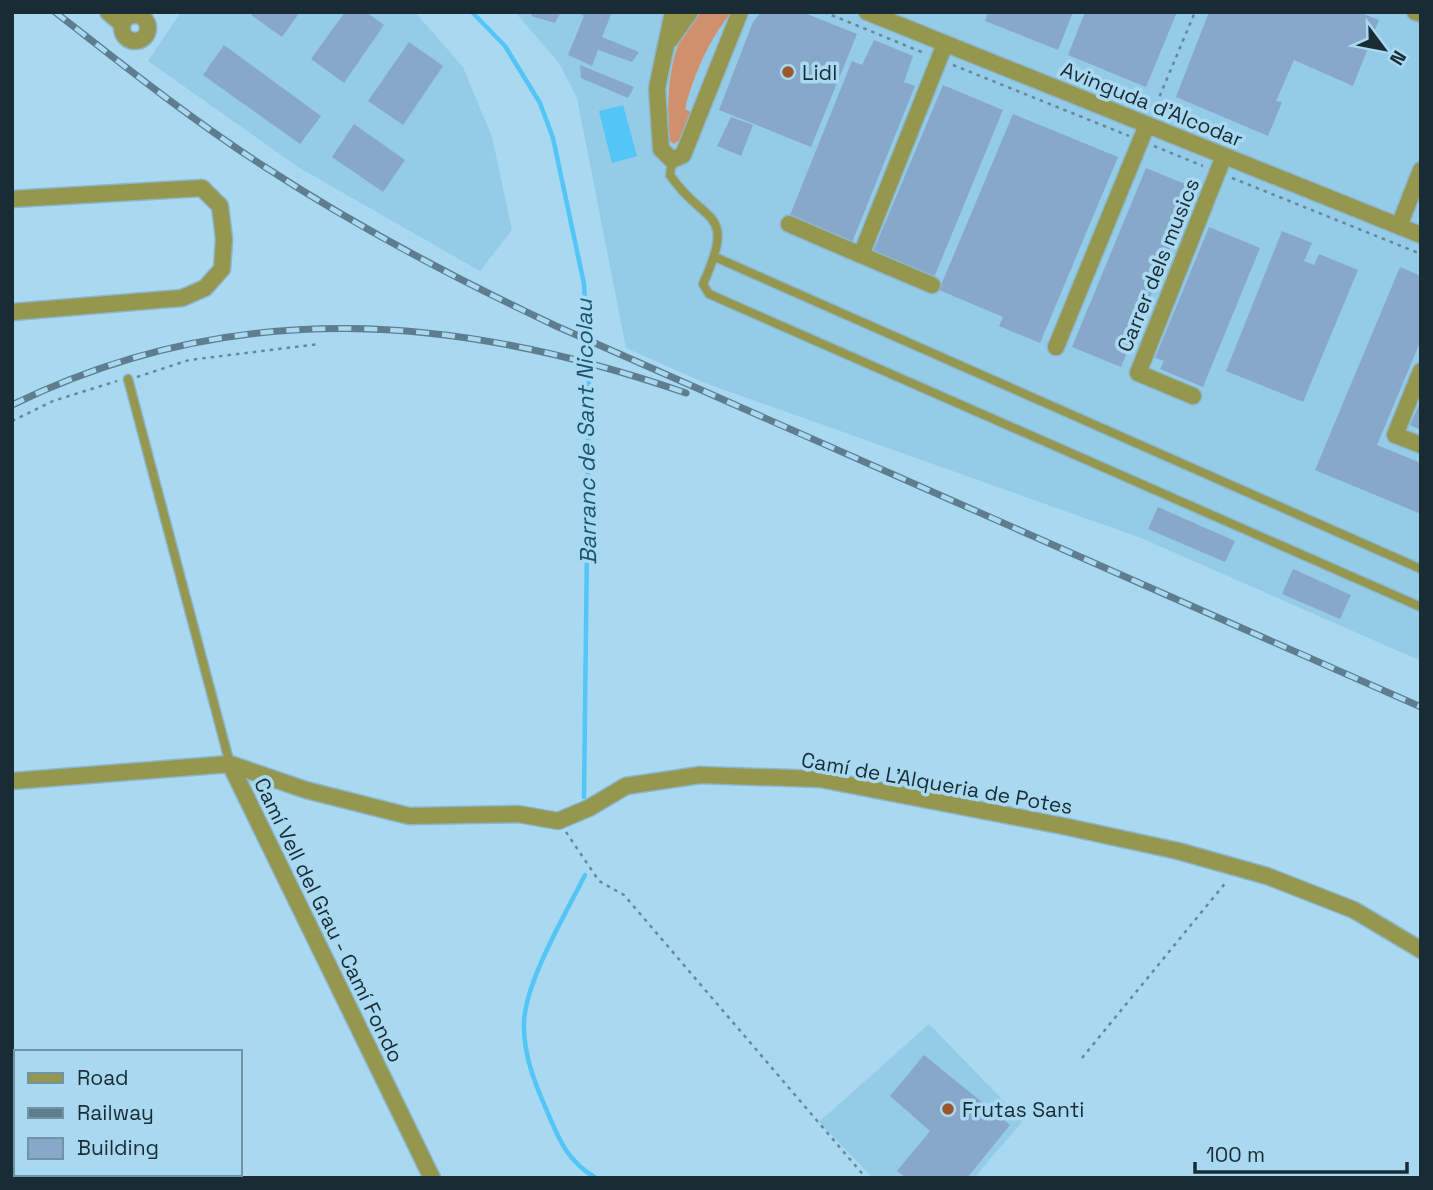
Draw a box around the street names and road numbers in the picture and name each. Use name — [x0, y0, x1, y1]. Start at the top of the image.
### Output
street label: Avinguda d'Alcodar — [1057, 55, 1247, 153]
street label: Carrer dels musics — [1111, 174, 1205, 356]
street label: Camí de L'Alqueria de Potes — [799, 746, 1075, 820]
street label: Camí Vell del Grau - Camí Fondo — [248, 773, 410, 1067]

